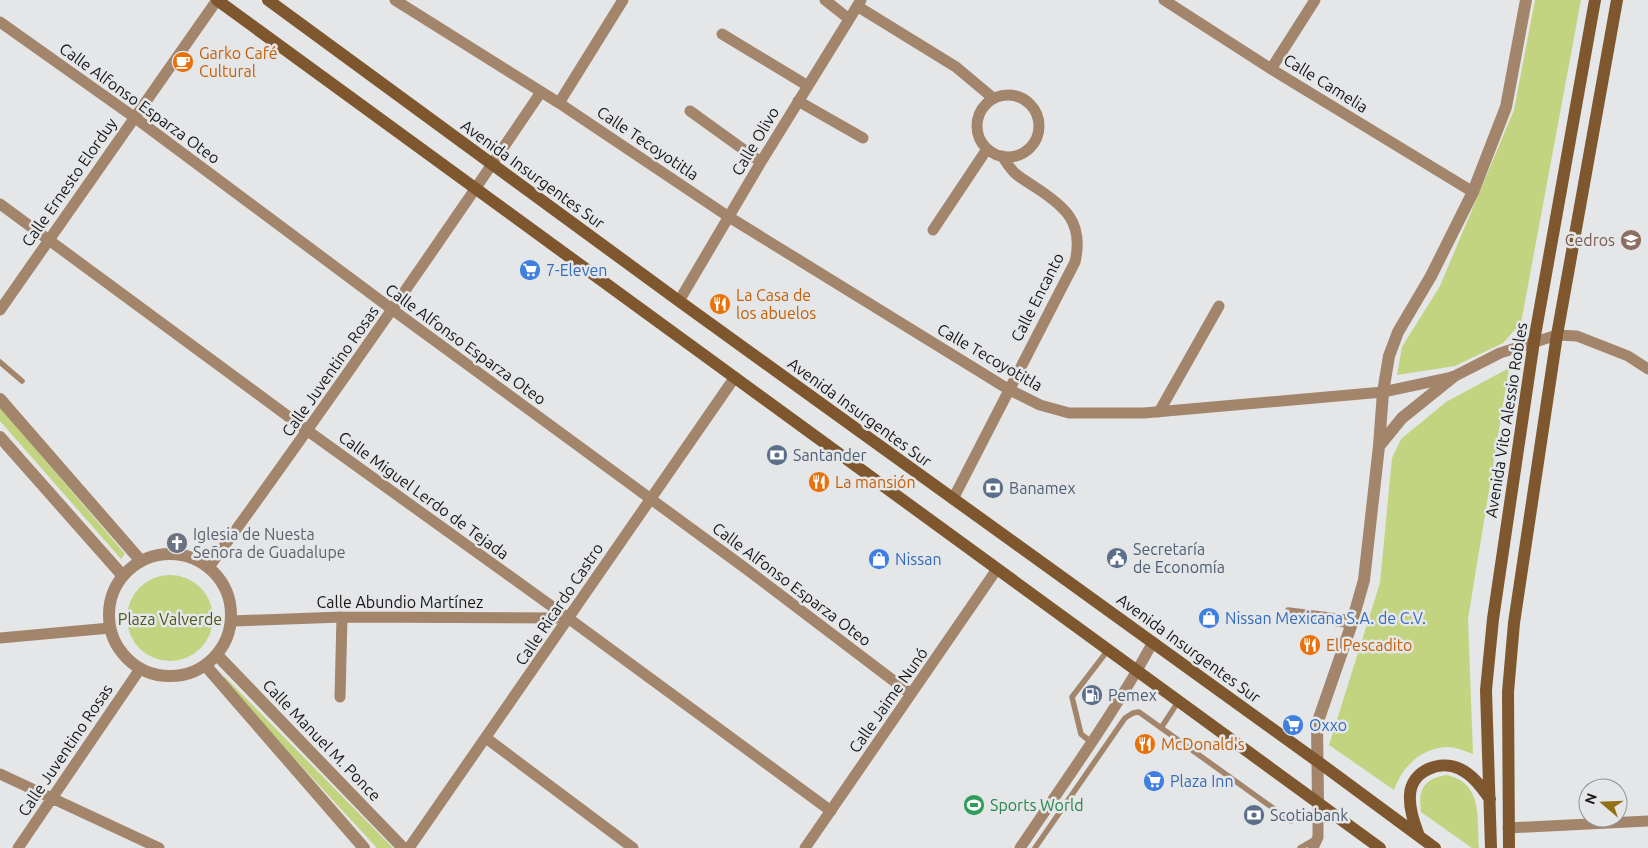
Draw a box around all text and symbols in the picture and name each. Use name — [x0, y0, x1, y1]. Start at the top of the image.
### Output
street label: Calle Alfonso Esparza Oteo — [56, 39, 224, 167]
place label: Garko Café Cultural — [199, 44, 278, 80]
cafe icon: Garko Café Cultural — [171, 50, 195, 74]
street label: Calle Camelia — [1281, 50, 1371, 116]
street label: Calle Tecoyotitla — [594, 102, 702, 184]
street label: Calle Olivo — [728, 104, 782, 178]
street label: Calle Ernesto Elorduy — [18, 114, 120, 250]
street label: Avenida Insurgentes Sur — [458, 116, 608, 232]
school or university icon: Cedros — [1619, 228, 1643, 252]
place label: Cedros — [1565, 231, 1615, 249]
street label: Calle Encanto — [1007, 250, 1067, 344]
supermarket icon: 7-Eleven — [518, 258, 542, 282]
place label: 7-Eleven — [546, 261, 607, 279]
street label: Calle Alfonso Esparza Oteo — [382, 280, 550, 408]
place label: La Casa de los abuelos — [736, 286, 816, 322]
restaurant icon: La Casa de los abuelos — [708, 292, 732, 316]
street label: Calle Juventino Rosas — [278, 302, 382, 440]
street label: Calle Tecoyotitla — [934, 320, 1046, 394]
street label: Avenida Vito Alessio Robles — [1482, 321, 1530, 519]
street label: Avenida Insurgentes Sur — [785, 354, 935, 470]
street label: Calle Miguel Lerdo de Tejada — [336, 427, 512, 563]
bank icon: Santander — [765, 443, 789, 467]
place label: Santander — [793, 446, 867, 464]
restaurant icon: La mansión — [807, 470, 831, 494]
place label: La mansión — [835, 473, 916, 491]
bank icon: Banamex — [981, 476, 1005, 500]
place label: Banamex — [1009, 479, 1075, 497]
street label: Calle Alfonso Esparza Oteo — [709, 519, 875, 649]
place label: Iglesia de Nuesta Señora de Guadalupe — [193, 525, 346, 561]
church icon: Iglesia de Nuesta Señora de Guadalupe — [165, 531, 189, 555]
street label: Calle Ricardo Castro — [511, 539, 607, 669]
place label: Secretaría de Economía — [1133, 540, 1225, 576]
public building icon: Secretaría de Economía — [1105, 546, 1129, 570]
shop icon: Nissan — [867, 547, 891, 571]
place label: Nissan — [895, 550, 942, 568]
street label: Avenida Insurgentes Sur — [1114, 590, 1264, 706]
street label: Calle Abundio Martínez — [317, 593, 483, 611]
shop icon: Nissan Mexicana S.A. de C.V. — [1197, 606, 1221, 630]
place label: Nissan Mexicana S.A. de C.V. — [1225, 609, 1426, 627]
park label: Plaza Valverde — [118, 610, 222, 628]
restaurant icon: El Pescadito — [1298, 633, 1322, 657]
place label: El Pescadito — [1326, 636, 1412, 654]
street label: Calle Jaime Nunó — [845, 644, 931, 756]
street label: Calle Manuel M. Ponce — [259, 676, 385, 804]
street label: Calle Juventino Rosas — [14, 681, 116, 819]
fuel station icon: Pemex — [1080, 683, 1104, 707]
place label: Pemex — [1108, 686, 1157, 704]
supermarket icon: Oxxo — [1281, 713, 1305, 737]
place label: Oxxo — [1309, 716, 1347, 734]
restaurant icon: McDonald's — [1133, 732, 1157, 756]
place label: McDonald's — [1161, 735, 1245, 753]
supermarket icon: Plaza Inn — [1142, 769, 1166, 793]
place label: Plaza Inn — [1170, 772, 1234, 790]
north arrow — [1578, 778, 1628, 828]
text: N — [1581, 791, 1600, 806]
sports icon: Sports World — [962, 793, 986, 817]
place label: Sports World — [990, 796, 1084, 814]
bank icon: Scotiabank — [1242, 803, 1266, 827]
place label: Scotiabank — [1270, 806, 1348, 824]

